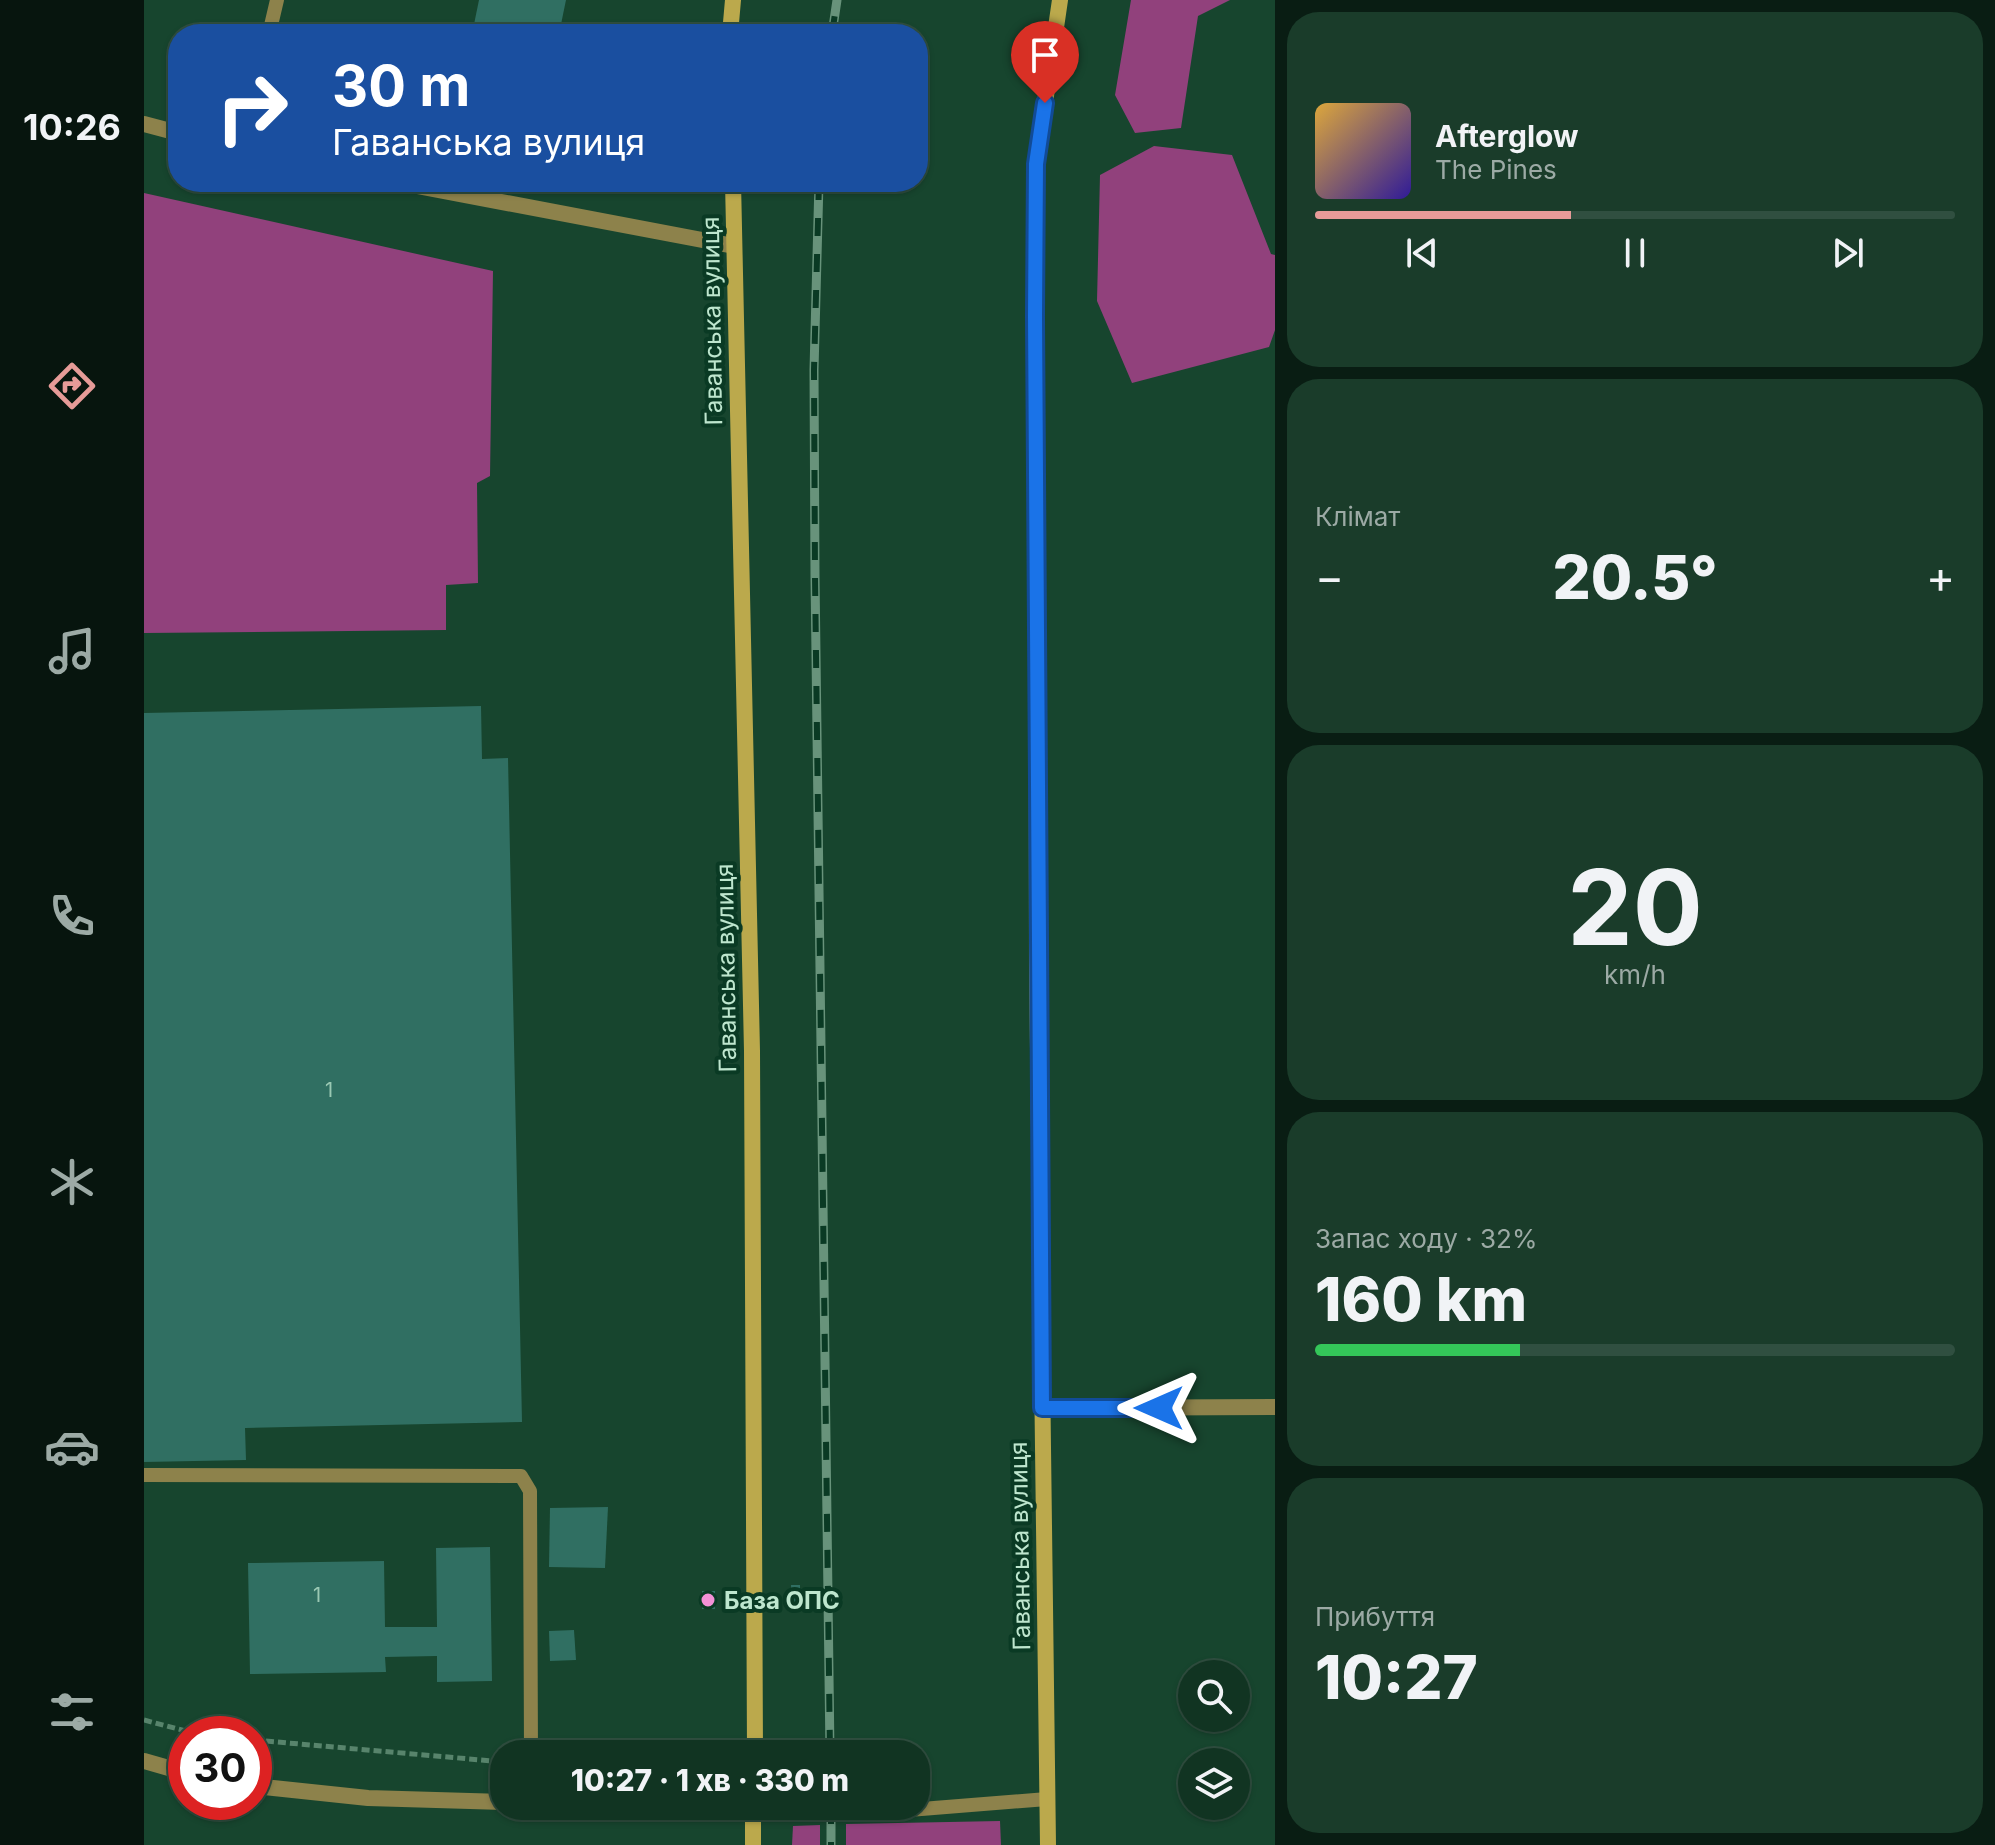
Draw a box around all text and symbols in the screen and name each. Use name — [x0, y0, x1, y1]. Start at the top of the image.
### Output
pin — [1011, 21, 1079, 103]
icon: arrive — [1023, 33, 1067, 77]
text: 30 m — [332, 52, 470, 120]
icon: right — [200, 56, 304, 160]
text: 10:26 — [23, 105, 121, 149]
text: Afterglow — [1435, 118, 1579, 154]
text: Гаванська вулиця — [332, 120, 645, 164]
text: The Pines — [1435, 154, 1557, 185]
street label: Гаванська вулиця — [696, 216, 728, 426]
icon: previous — [1400, 231, 1444, 275]
icon: pause — [1613, 231, 1657, 275]
icon: next — [1826, 231, 1870, 275]
icon: directions — [44, 358, 100, 414]
text: Клімат — [1315, 501, 1400, 532]
text: 20.5° — [1552, 541, 1718, 613]
text: − — [1315, 550, 1344, 604]
text: + — [1926, 550, 1955, 604]
icon: music — [44, 623, 100, 679]
text: 20 — [1567, 844, 1703, 970]
street label: Гаванська вулиця — [710, 863, 742, 1073]
icon: phone — [44, 888, 100, 944]
text: km/h — [1604, 959, 1666, 990]
house number: 1 — [325, 1078, 333, 1102]
icon: climate — [44, 1154, 100, 1210]
text: Запас ходу · 32% — [1315, 1223, 1537, 1254]
text: 160 km — [1315, 1263, 1527, 1335]
position arrow — [1117, 1366, 1201, 1450]
icon: car — [44, 1419, 100, 1475]
street label: Гаванська вулиця — [1004, 1441, 1036, 1651]
house number: 1 — [313, 1583, 321, 1607]
place label: База ОПС — [724, 1586, 840, 1615]
marker: База ОПС — [699, 1591, 717, 1609]
text: Прибуття — [1315, 1601, 1435, 1632]
text: 10:27 — [1315, 1641, 1478, 1713]
map controls — [1178, 1660, 1250, 1820]
button: search — [1178, 1660, 1250, 1732]
icon: filters — [44, 1684, 100, 1740]
speed limit sign: 30 — [168, 1716, 272, 1820]
button: layers — [1178, 1748, 1250, 1820]
text: 10:27 · 1 хв · 330 m — [571, 1762, 849, 1798]

